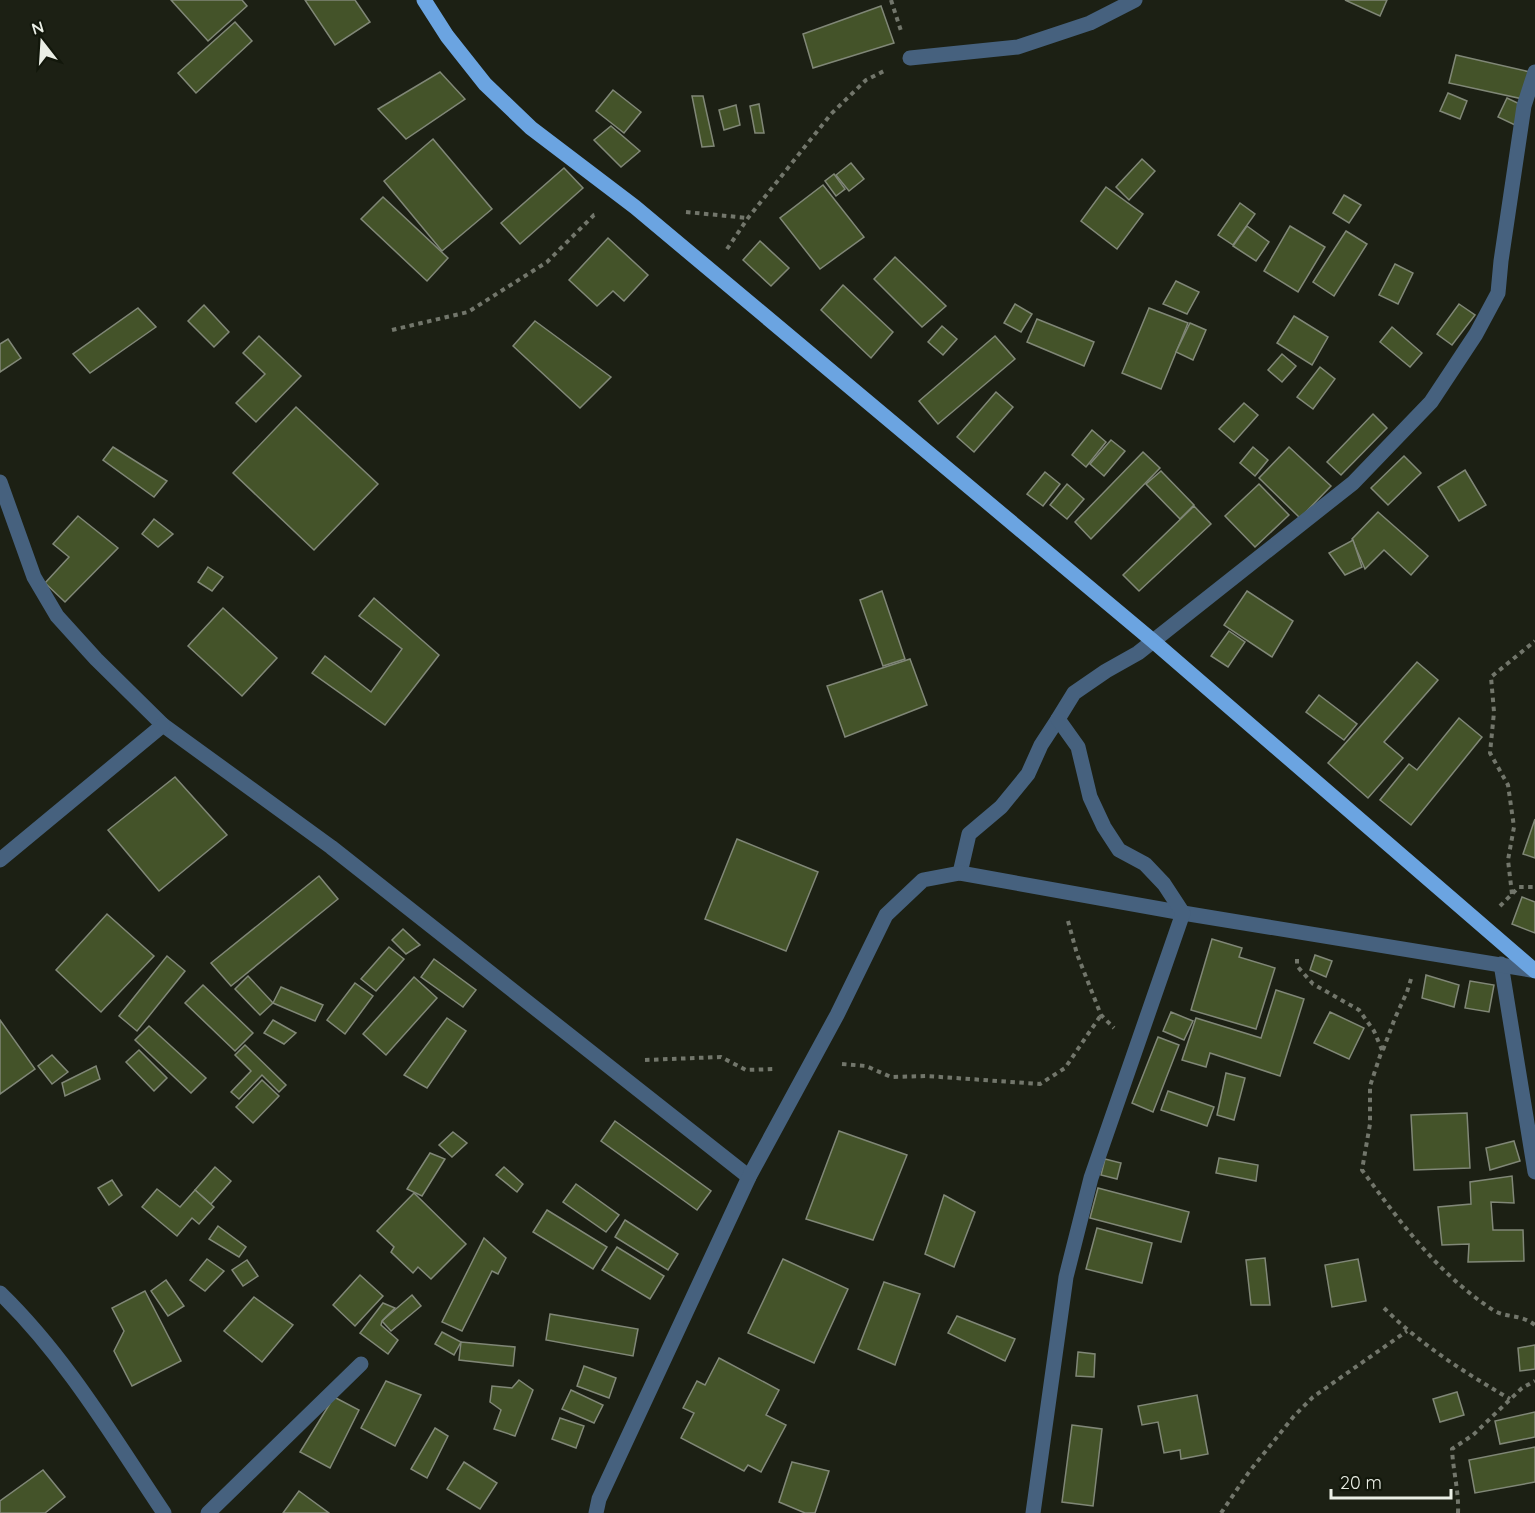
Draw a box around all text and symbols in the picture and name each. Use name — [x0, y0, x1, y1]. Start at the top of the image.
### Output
north arrow — [12, 12, 72, 72]
text: N — [29, 16, 46, 39]
scale bar — [1331, 1462, 1451, 1500]
text: 20 m — [1340, 1471, 1382, 1494]

